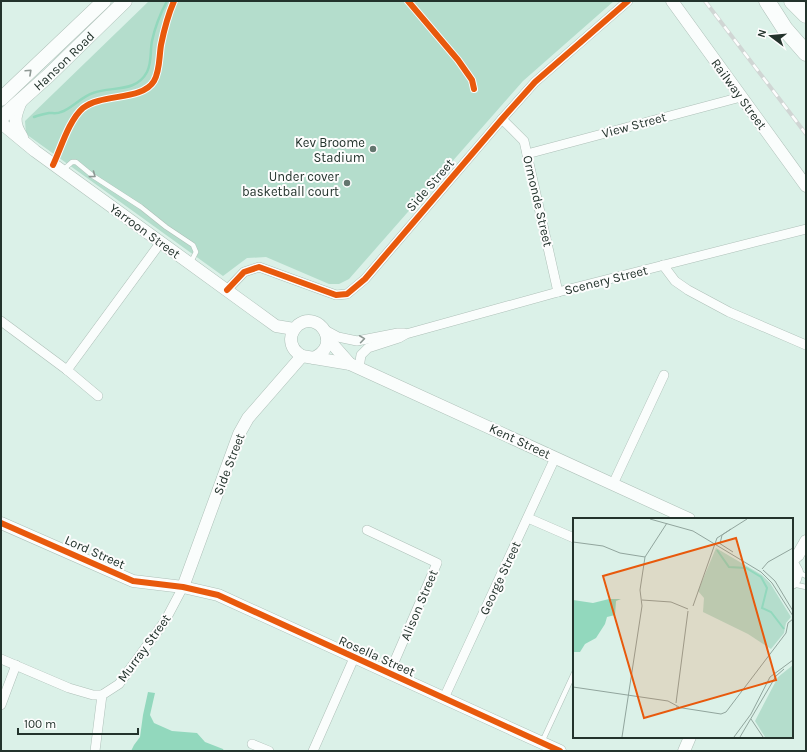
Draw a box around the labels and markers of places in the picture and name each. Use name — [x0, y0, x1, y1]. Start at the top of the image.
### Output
place label: Kev Broome Stadium — [295, 135, 365, 165]
marker: Kev Broome Stadium — [368, 144, 378, 154]
place label: Under cover basketball court — [242, 169, 339, 199]
marker: Under cover basketball court — [342, 178, 352, 188]

